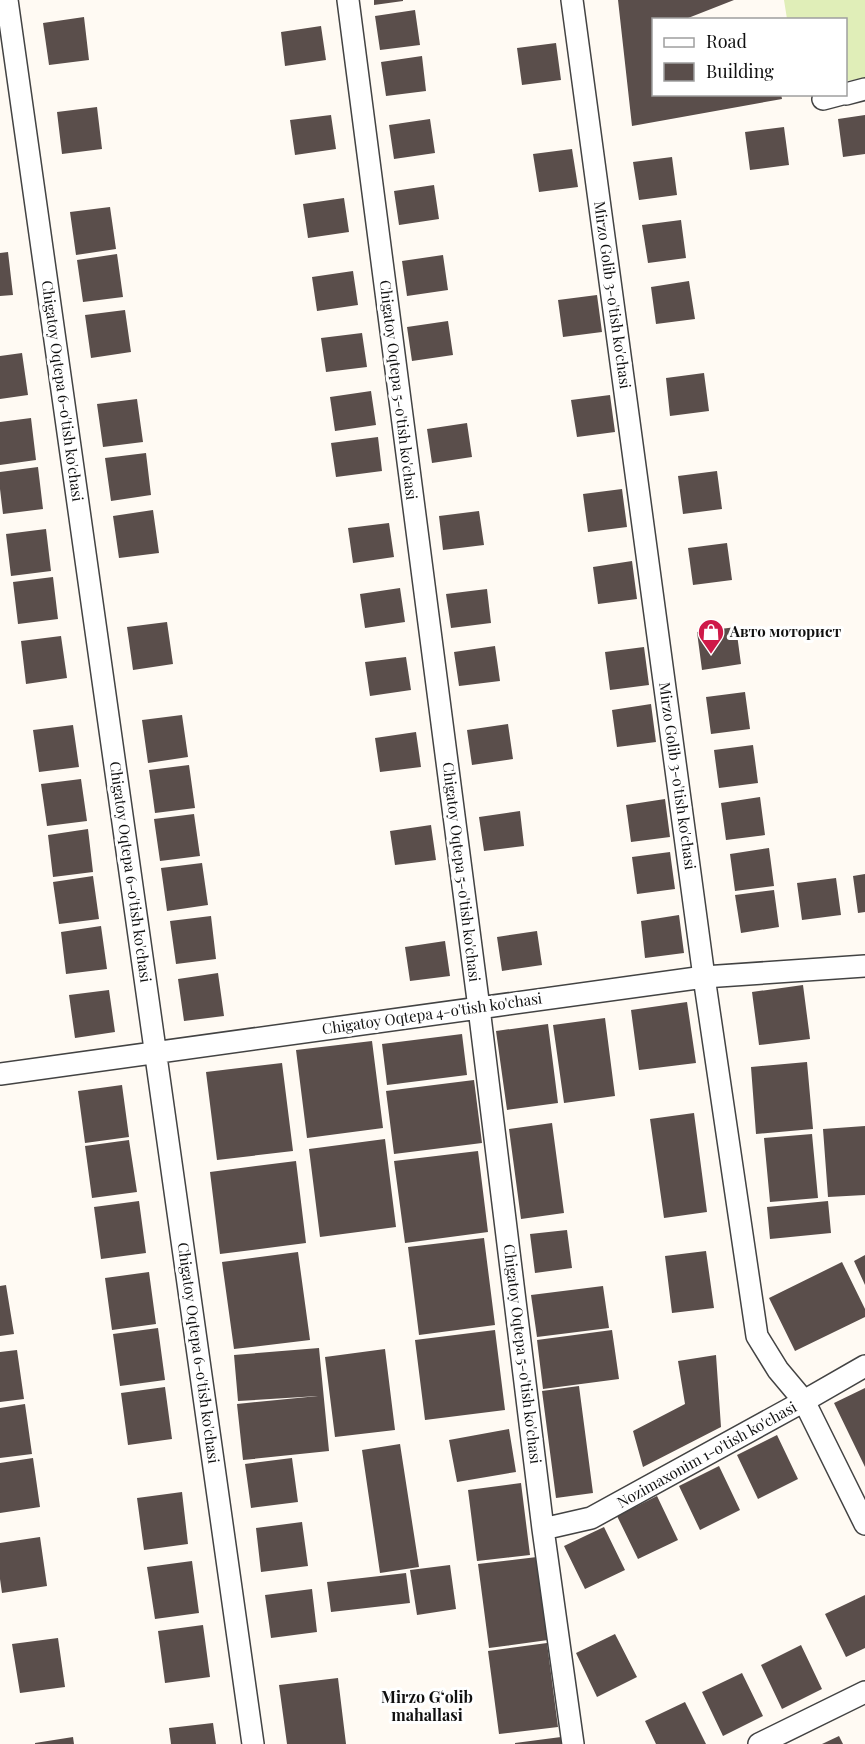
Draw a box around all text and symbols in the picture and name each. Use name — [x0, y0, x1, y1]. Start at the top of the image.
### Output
legend — [652, 18, 847, 96]
text: Road — [706, 29, 747, 53]
text: Building — [706, 59, 774, 83]
street label: Mirzo Golib 3-o'tish ko'chasi — [590, 200, 636, 391]
street label: Chigatoy Oqtepa 6-o'tish ko'chasi — [38, 279, 88, 503]
street label: Chigatoy Oqtepa 5-o'tish ko'chasi — [376, 279, 422, 502]
shop icon: Авто моторист — [696, 617, 726, 655]
place label: Авто моторист — [729, 621, 841, 641]
street label: Mirzo Golib 3-o'tish ko'chasi — [655, 681, 701, 872]
street label: Chigatoy Oqtepa 6-o'tish ko'chasi — [106, 760, 156, 984]
street label: Chigatoy Oqtepa 5-o'tish ko'chasi — [439, 761, 485, 984]
street label: Chigatoy Oqtepa 4-o'tish ko'chasi — [320, 988, 544, 1038]
street label: Chigatoy Oqtepa 6-o'tish ko'chasi — [174, 1241, 224, 1465]
street label: Chigatoy Oqtepa 5-o'tish ko'chasi — [500, 1243, 546, 1466]
street label: Nozimaxonim 1-o'tish ko'chasi — [613, 1396, 800, 1512]
district label: Mirzo Gʻolib mahallasi — [381, 1686, 473, 1725]

